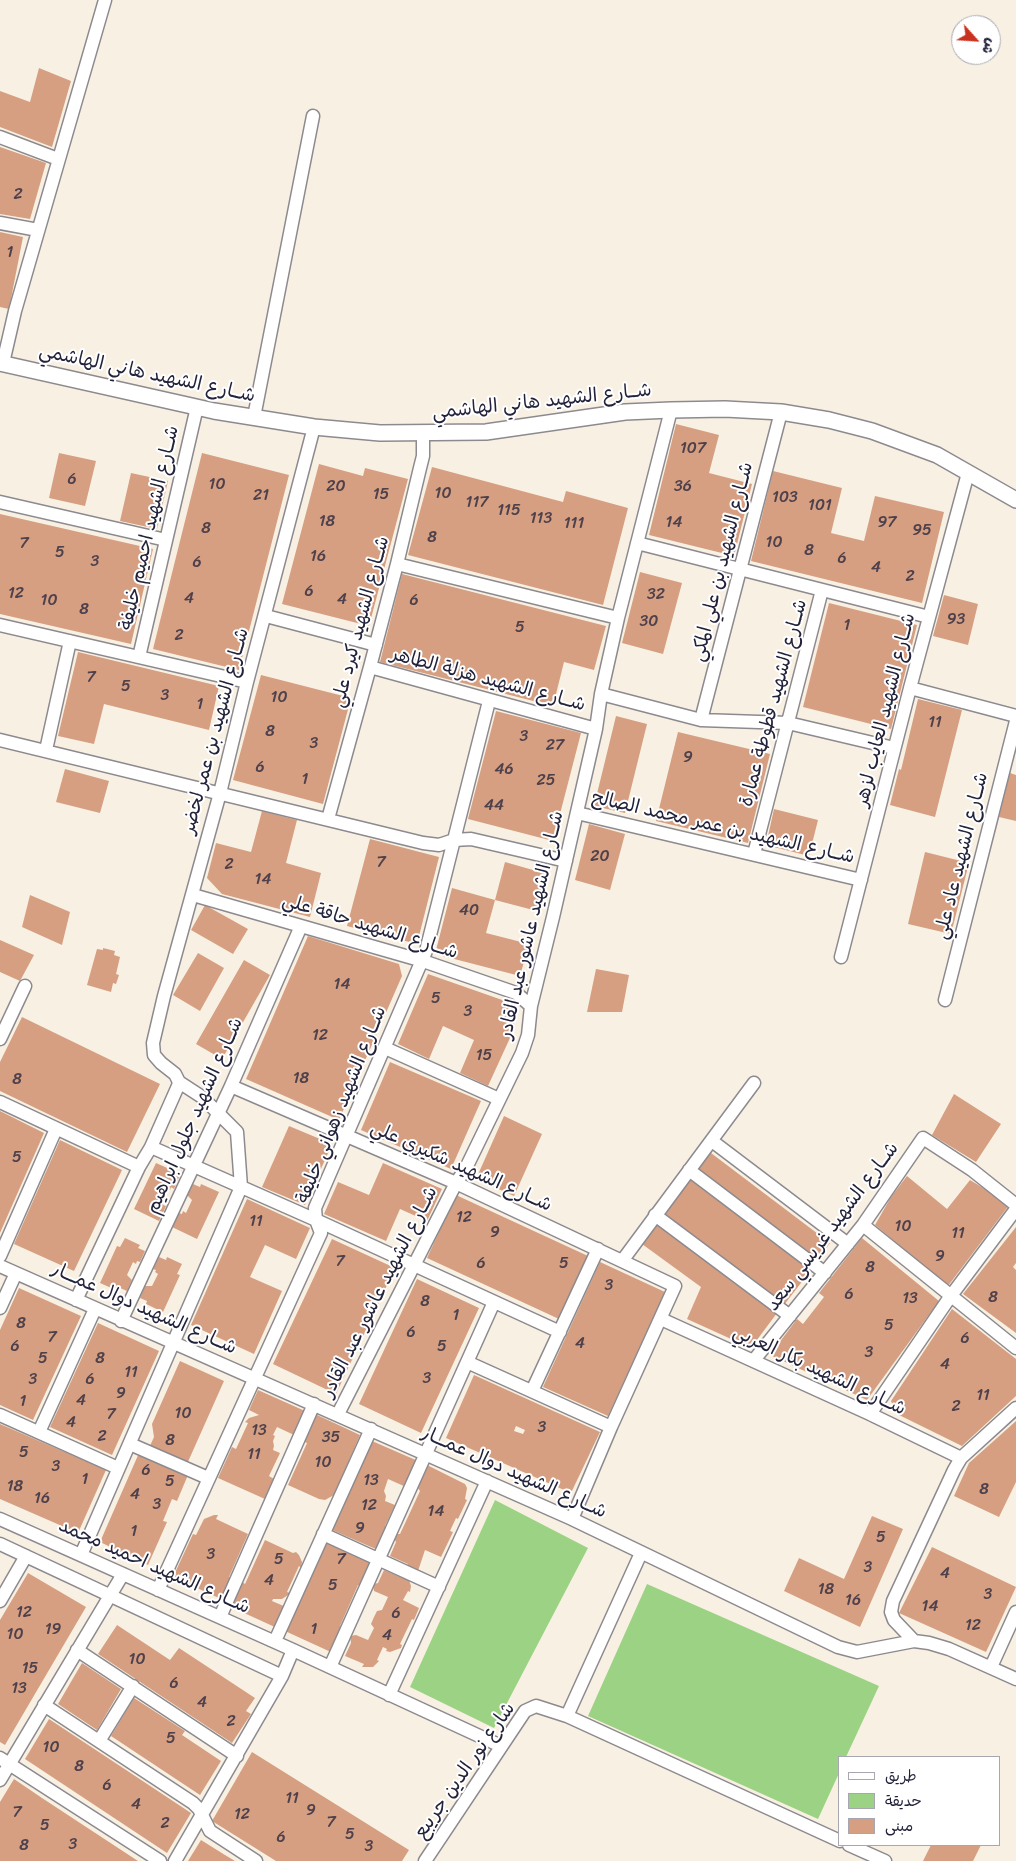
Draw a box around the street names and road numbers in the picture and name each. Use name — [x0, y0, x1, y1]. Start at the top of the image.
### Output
street label: شــارع الشهيد هاني الهاشمي — [37, 340, 257, 408]
street label: شــارع الشهيد هاني الهاشمي — [431, 379, 653, 425]
street label: شــارع الشهيد احميم خليفة — [115, 424, 185, 632]
street label: شــارع الشهيد بن علي المكي — [687, 460, 759, 664]
street label: شــارع الشهيد كيرد علي — [327, 534, 395, 710]
street label: شــارع الشهيد قطوطة عمارة — [735, 597, 813, 809]
street label: شــارع الشهيد العايب لزهر — [851, 611, 921, 809]
street label: شــارع الشهيد بن عمر لخضر — [178, 626, 254, 836]
street label: شــارع الشهيد هزلة الطاهر — [388, 643, 588, 717]
street label: شــارع الشهيد عاد علي — [930, 770, 994, 942]
street label: شــارع الشهيد بن عمر محمد الصالح — [589, 787, 857, 869]
street label: شــارع الشهيد عاشور عبد القادر — [495, 809, 569, 1041]
street label: شــارع الشهيد حاقة علي — [279, 889, 461, 965]
street label: شــارع الشهيد زهواني خليفة — [292, 1003, 392, 1207]
street label: شــارع الشهيد جلول ابراهيم — [141, 1014, 249, 1218]
street label: شــارع الشهيد شكيري علي — [367, 1117, 555, 1217]
street label: شــارع الشهيد غريسي سعد — [762, 1138, 904, 1316]
street label: شــارع الشهيد عاشور عبد القادر — [317, 1183, 443, 1401]
street label: شــارع الشهيد دوال عمـــار — [48, 1258, 240, 1360]
street label: شــارع الشهيد بكار العربي — [729, 1321, 909, 1421]
street label: شــارع الشهيد دوال عمـــار — [418, 1422, 610, 1524]
street label: شــارع الشهيد احميد محمد — [55, 1514, 253, 1620]
street label: شارع نور الدين جريبع — [409, 1698, 521, 1844]

